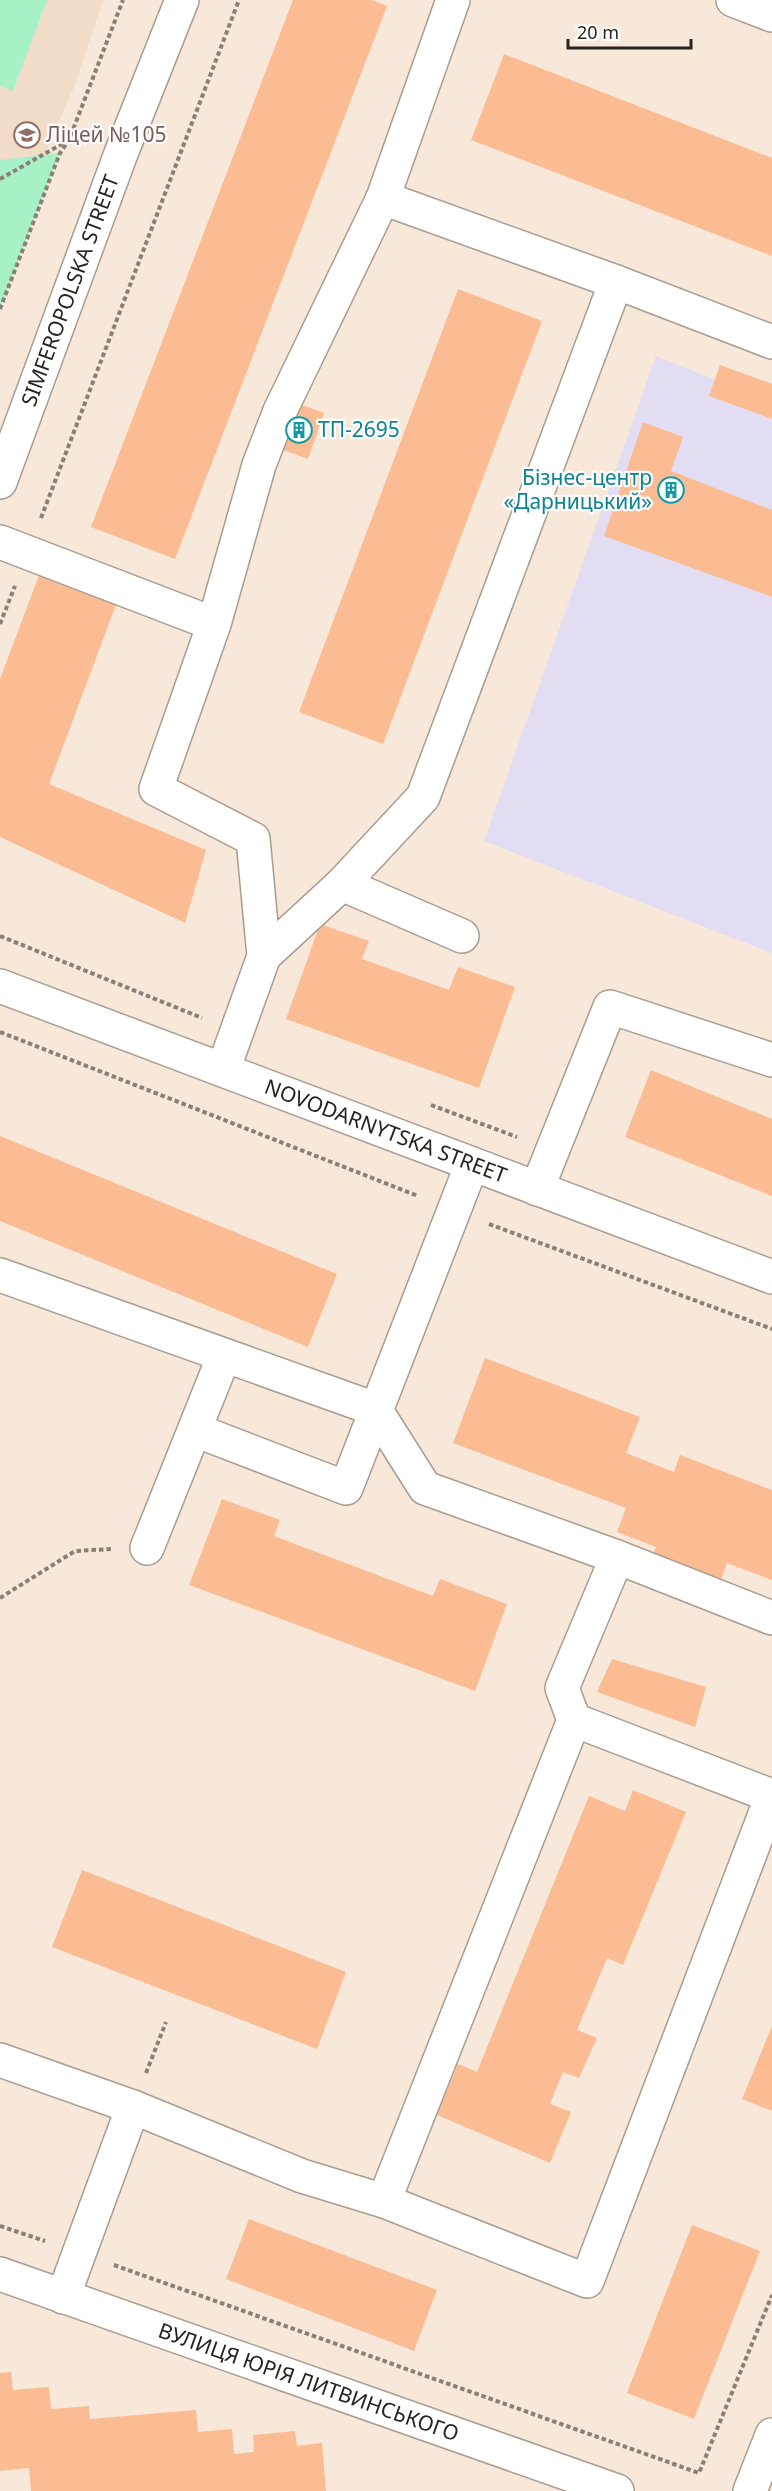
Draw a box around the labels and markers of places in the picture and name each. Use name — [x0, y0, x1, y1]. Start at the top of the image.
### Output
school or university icon: Ліцей №105 — [12, 120, 42, 150]
place label: Ліцей №105 — [46, 120, 166, 148]
building icon: ТП-2695 — [284, 415, 314, 445]
place label: ТП-2695 — [318, 415, 400, 443]
place label: Бізнес-центр «Дарницький» — [503, 463, 652, 515]
building icon: Бізнес-центр «Дарницький» — [656, 475, 686, 505]

